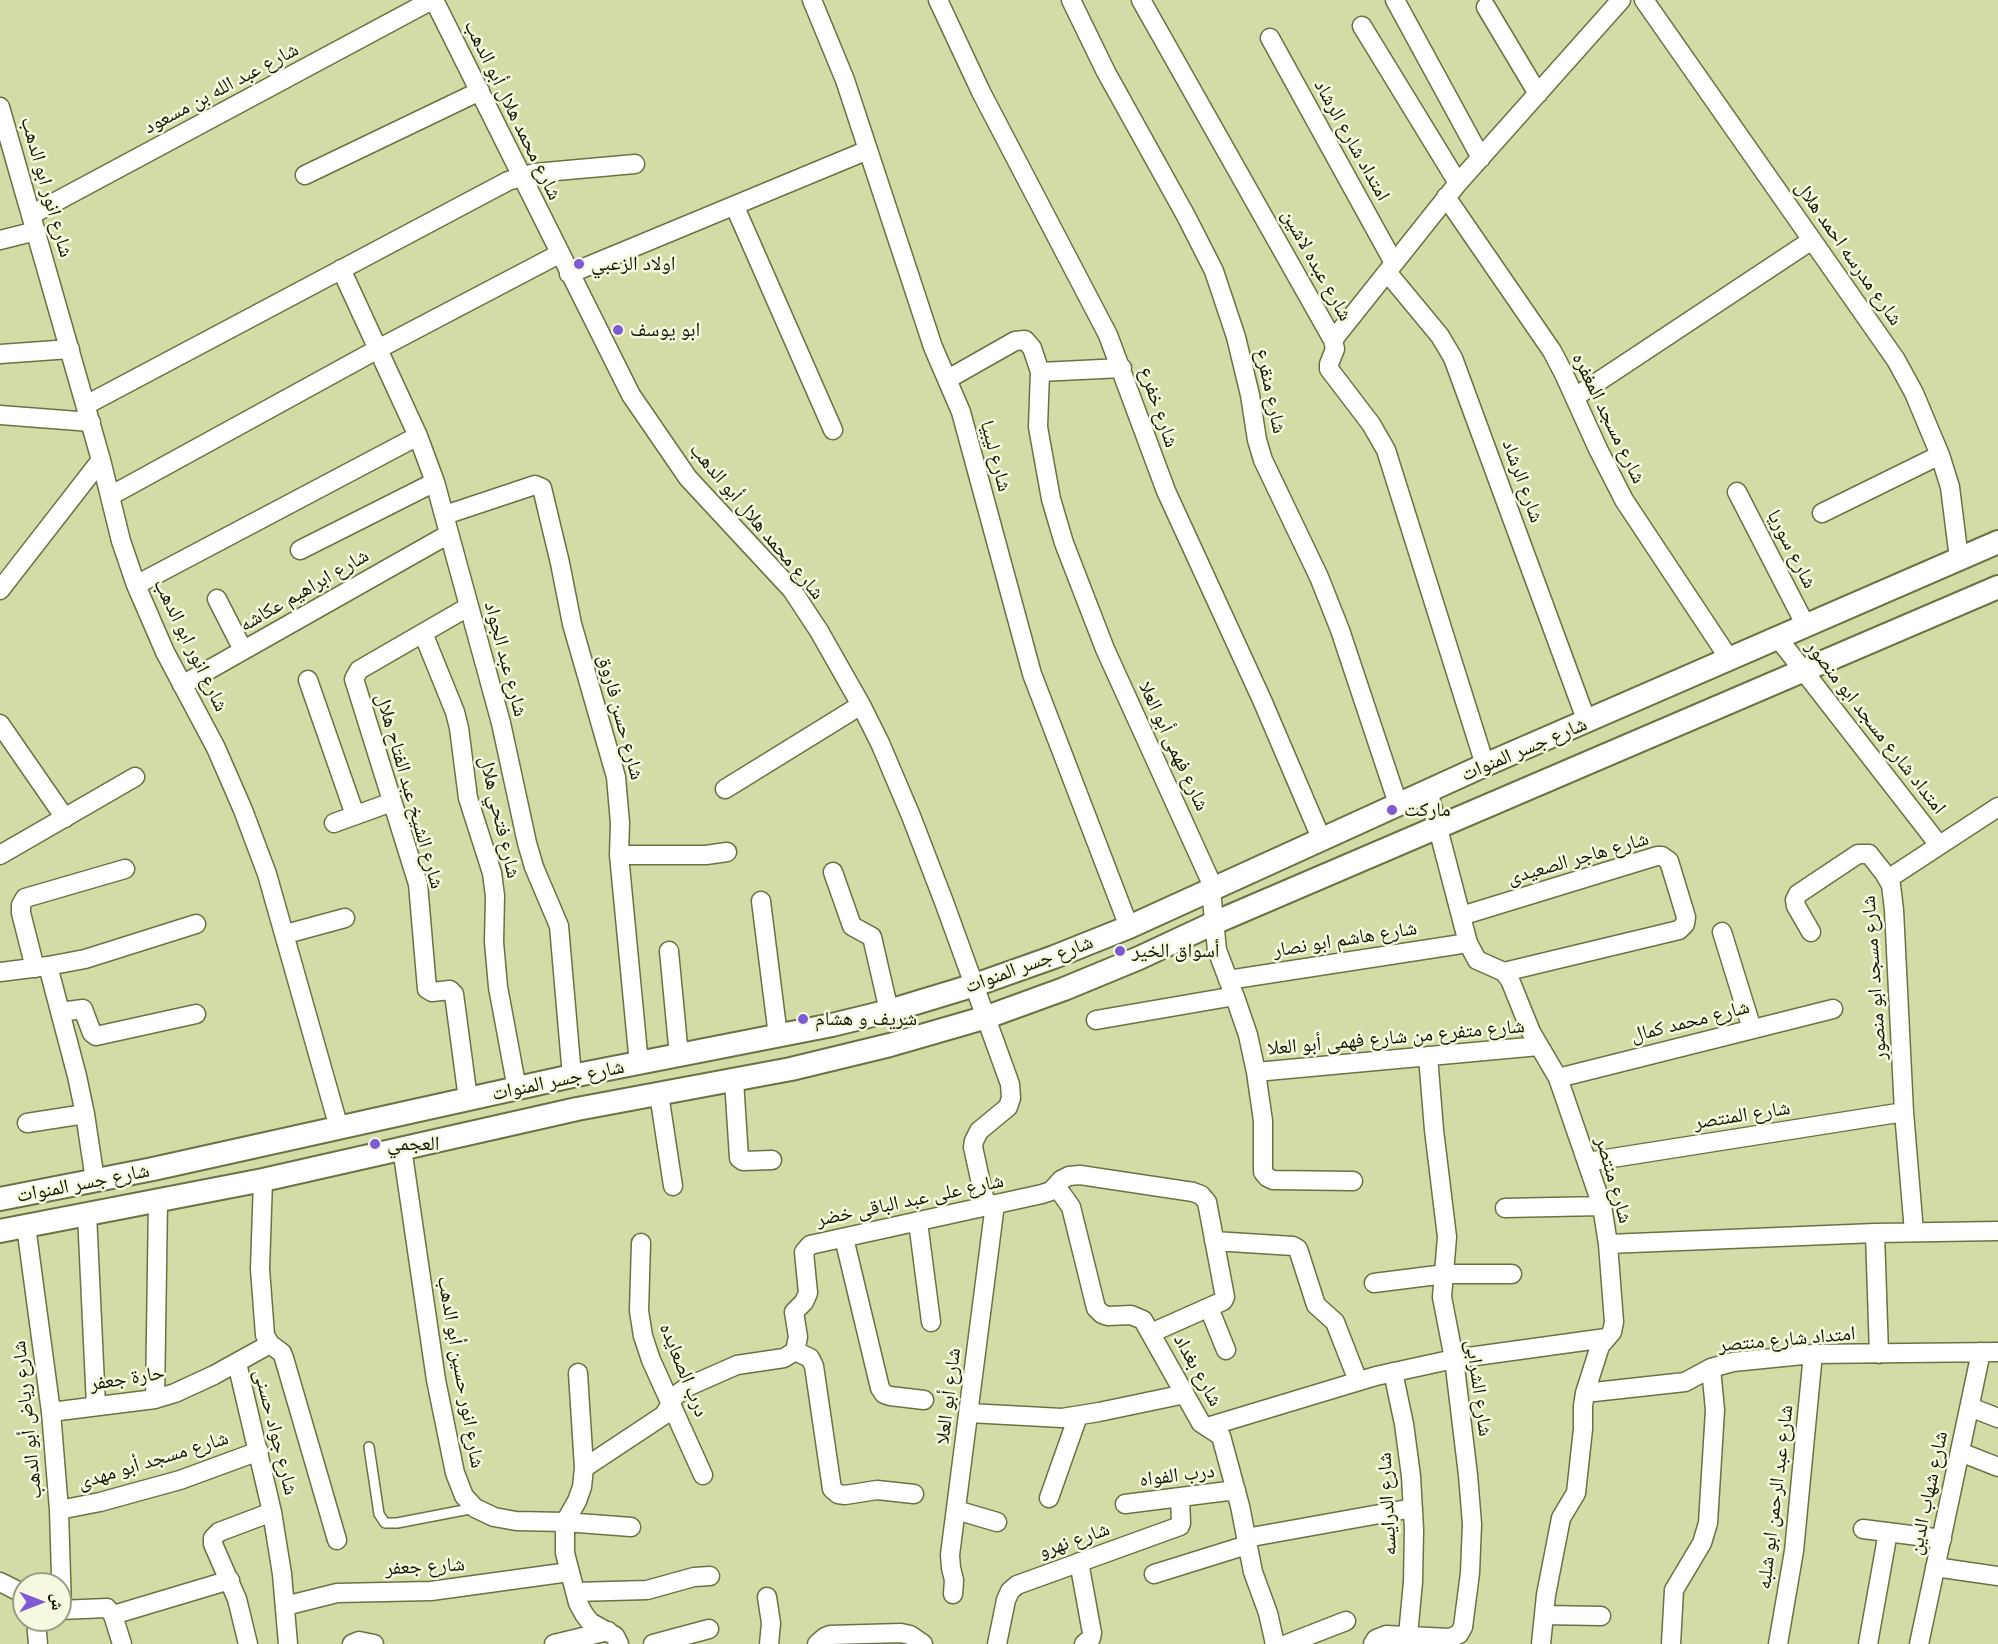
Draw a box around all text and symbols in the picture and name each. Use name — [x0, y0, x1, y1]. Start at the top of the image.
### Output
street label: شارع محمد هلال أبو الدهب — [459, 16, 567, 204]
street label: شارع عبد الله بن مسعود — [139, 37, 303, 139]
street label: امتداد شارع الرشاد — [1309, 75, 1395, 205]
street label: شارع انور ابو الدهب — [15, 114, 79, 260]
street label: شارع مدرسه احمد هلال — [1790, 176, 1908, 330]
street label: شارع عبده لاشين — [1276, 205, 1358, 325]
place label: اولاد الزعبي — [591, 252, 676, 276]
marker: اولاد الزعبي — [572, 257, 586, 271]
place label: ابو يوسف — [630, 318, 700, 342]
marker: ابو يوسف — [611, 323, 625, 337]
street label: شارع منقرع — [1250, 347, 1292, 435]
street label: شارع مسجد المغفره — [1567, 349, 1651, 487]
street label: شارع خفرع — [1134, 364, 1184, 450]
street label: شارع ليبيا — [975, 418, 1017, 494]
street label: شارع الرشاد — [1497, 436, 1549, 526]
street label: شارع محمد هلال أبو الدهب — [684, 438, 830, 604]
street label: شارع سوريا — [1762, 506, 1822, 592]
street label: شارع ابراهيم عكاشه — [235, 543, 373, 637]
street label: شارع انور ابو الدهب — [148, 575, 234, 715]
street label: شارع عبد الجواد — [479, 599, 533, 719]
street label: امتداد شارع مسجد ابو منصور — [1801, 635, 1951, 819]
street label: شارع حسن فاروق — [593, 652, 649, 782]
street label: شارع فهمى أبو العلا — [1134, 677, 1214, 815]
street label: شارع الشيخ عبد الفتاح هلال — [371, 691, 449, 891]
street label: شارع جسر المنوات — [1457, 712, 1591, 786]
street label: شارع فتحي هلال — [474, 753, 526, 881]
place label: ماركت — [1404, 798, 1451, 822]
marker: ماركت — [1385, 803, 1399, 817]
street label: شارع هاجر الصعيدى — [1505, 826, 1651, 890]
street label: شارع مسجد ابو منصور — [1856, 895, 1892, 1061]
street label: شارع هاشم ابو نصار — [1271, 916, 1419, 962]
street label: شارع جسر المنوات — [962, 930, 1096, 998]
place label: أسواق الخير — [1132, 939, 1220, 963]
marker: أسواق الخير — [1113, 944, 1127, 958]
street label: شارع محمد كمال — [1628, 995, 1752, 1047]
place label: شريف و هشام — [815, 1007, 917, 1031]
marker: شريف و هشام — [796, 1012, 810, 1026]
street label: شارع متفرع من شارع فهمى أبو العلا — [1266, 1014, 1526, 1060]
street label: شارع جسر المنوات — [490, 1054, 626, 1106]
street label: شارع المنتصر — [1692, 1096, 1792, 1134]
place label: العجمي — [387, 1132, 440, 1156]
street label: شارع منتصر — [1590, 1134, 1638, 1226]
marker: العجمي — [368, 1137, 382, 1151]
street label: شارع جسر المنوات — [15, 1158, 151, 1208]
street label: شارع على عبد الباقى خضر — [814, 1168, 1006, 1232]
street label: شارع انور حسين أبو الدهب — [432, 1274, 490, 1470]
street label: درب الصعايده — [654, 1320, 714, 1420]
street label: امتداد شارع منتصر — [1718, 1321, 1856, 1357]
street label: شارع بغداد — [1168, 1329, 1228, 1411]
street label: شارع الشرابى — [1460, 1338, 1498, 1438]
street label: شارع رياض أبو الدهب — [7, 1340, 47, 1500]
street label: شارع أبو العلا — [930, 1346, 966, 1446]
street label: حارة جعفر — [88, 1360, 166, 1396]
street label: شارع جواد حسنى — [249, 1367, 303, 1497]
street label: شارع عبد الرحمن ابو شلبه — [1752, 1403, 1798, 1591]
street label: شارع مسجد أبو مهدى — [75, 1426, 231, 1494]
street label: شارع شهاب الدين — [1903, 1429, 1953, 1557]
street label: شارع الدرايسه — [1372, 1452, 1402, 1556]
street label: درب الفواه — [1138, 1458, 1216, 1492]
street label: شارع نهرو — [1035, 1517, 1113, 1563]
street label: شارع جعفر — [385, 1552, 465, 1580]
north arrow — [12, 1572, 72, 1632]
text: ش — [48, 1594, 68, 1610]

